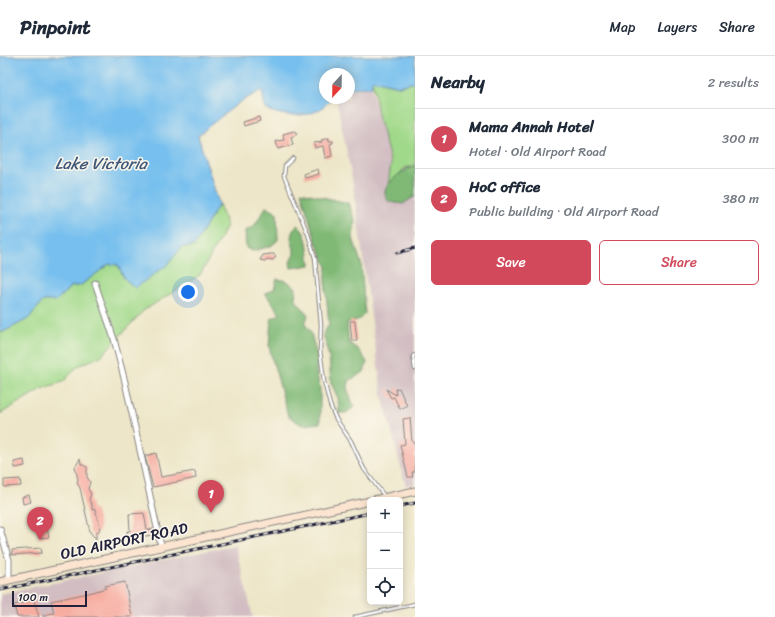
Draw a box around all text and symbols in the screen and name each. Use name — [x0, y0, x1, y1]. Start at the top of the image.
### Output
text: Pinpoint — [20, 11, 91, 44]
text: Map — [610, 15, 635, 40]
text: Layers — [657, 15, 697, 40]
text: Share — [719, 15, 755, 40]
text: Nearby — [431, 67, 485, 97]
north arrow — [319, 68, 355, 104]
text: 2 results — [708, 71, 759, 94]
text: Mama Annah Hotel — [469, 114, 594, 140]
text: 1 — [441, 127, 447, 150]
text: 300 m — [722, 127, 759, 150]
text: Hotel · Old Airport Road — [469, 140, 606, 163]
water label: Lake Victoria — [55, 149, 149, 178]
text: HoC office — [469, 174, 540, 200]
text: 2 — [440, 187, 448, 210]
text: 380 m — [722, 187, 759, 210]
text: Public building · Old Airport Road — [469, 200, 659, 223]
button: Save — [431, 240, 591, 285]
button: Share — [599, 240, 759, 285]
your location — [178, 282, 198, 302]
pin: 1 — [198, 480, 224, 513]
map controls — [367, 497, 403, 605]
button: + — [367, 497, 403, 533]
pin: 2 — [27, 507, 53, 540]
street label: OLD AIRPORT ROAD — [58, 515, 190, 567]
button: − — [367, 533, 403, 569]
button: locate — [367, 569, 403, 605]
text: 100 m — [18, 588, 48, 607]
scale bar — [12, 589, 87, 608]

